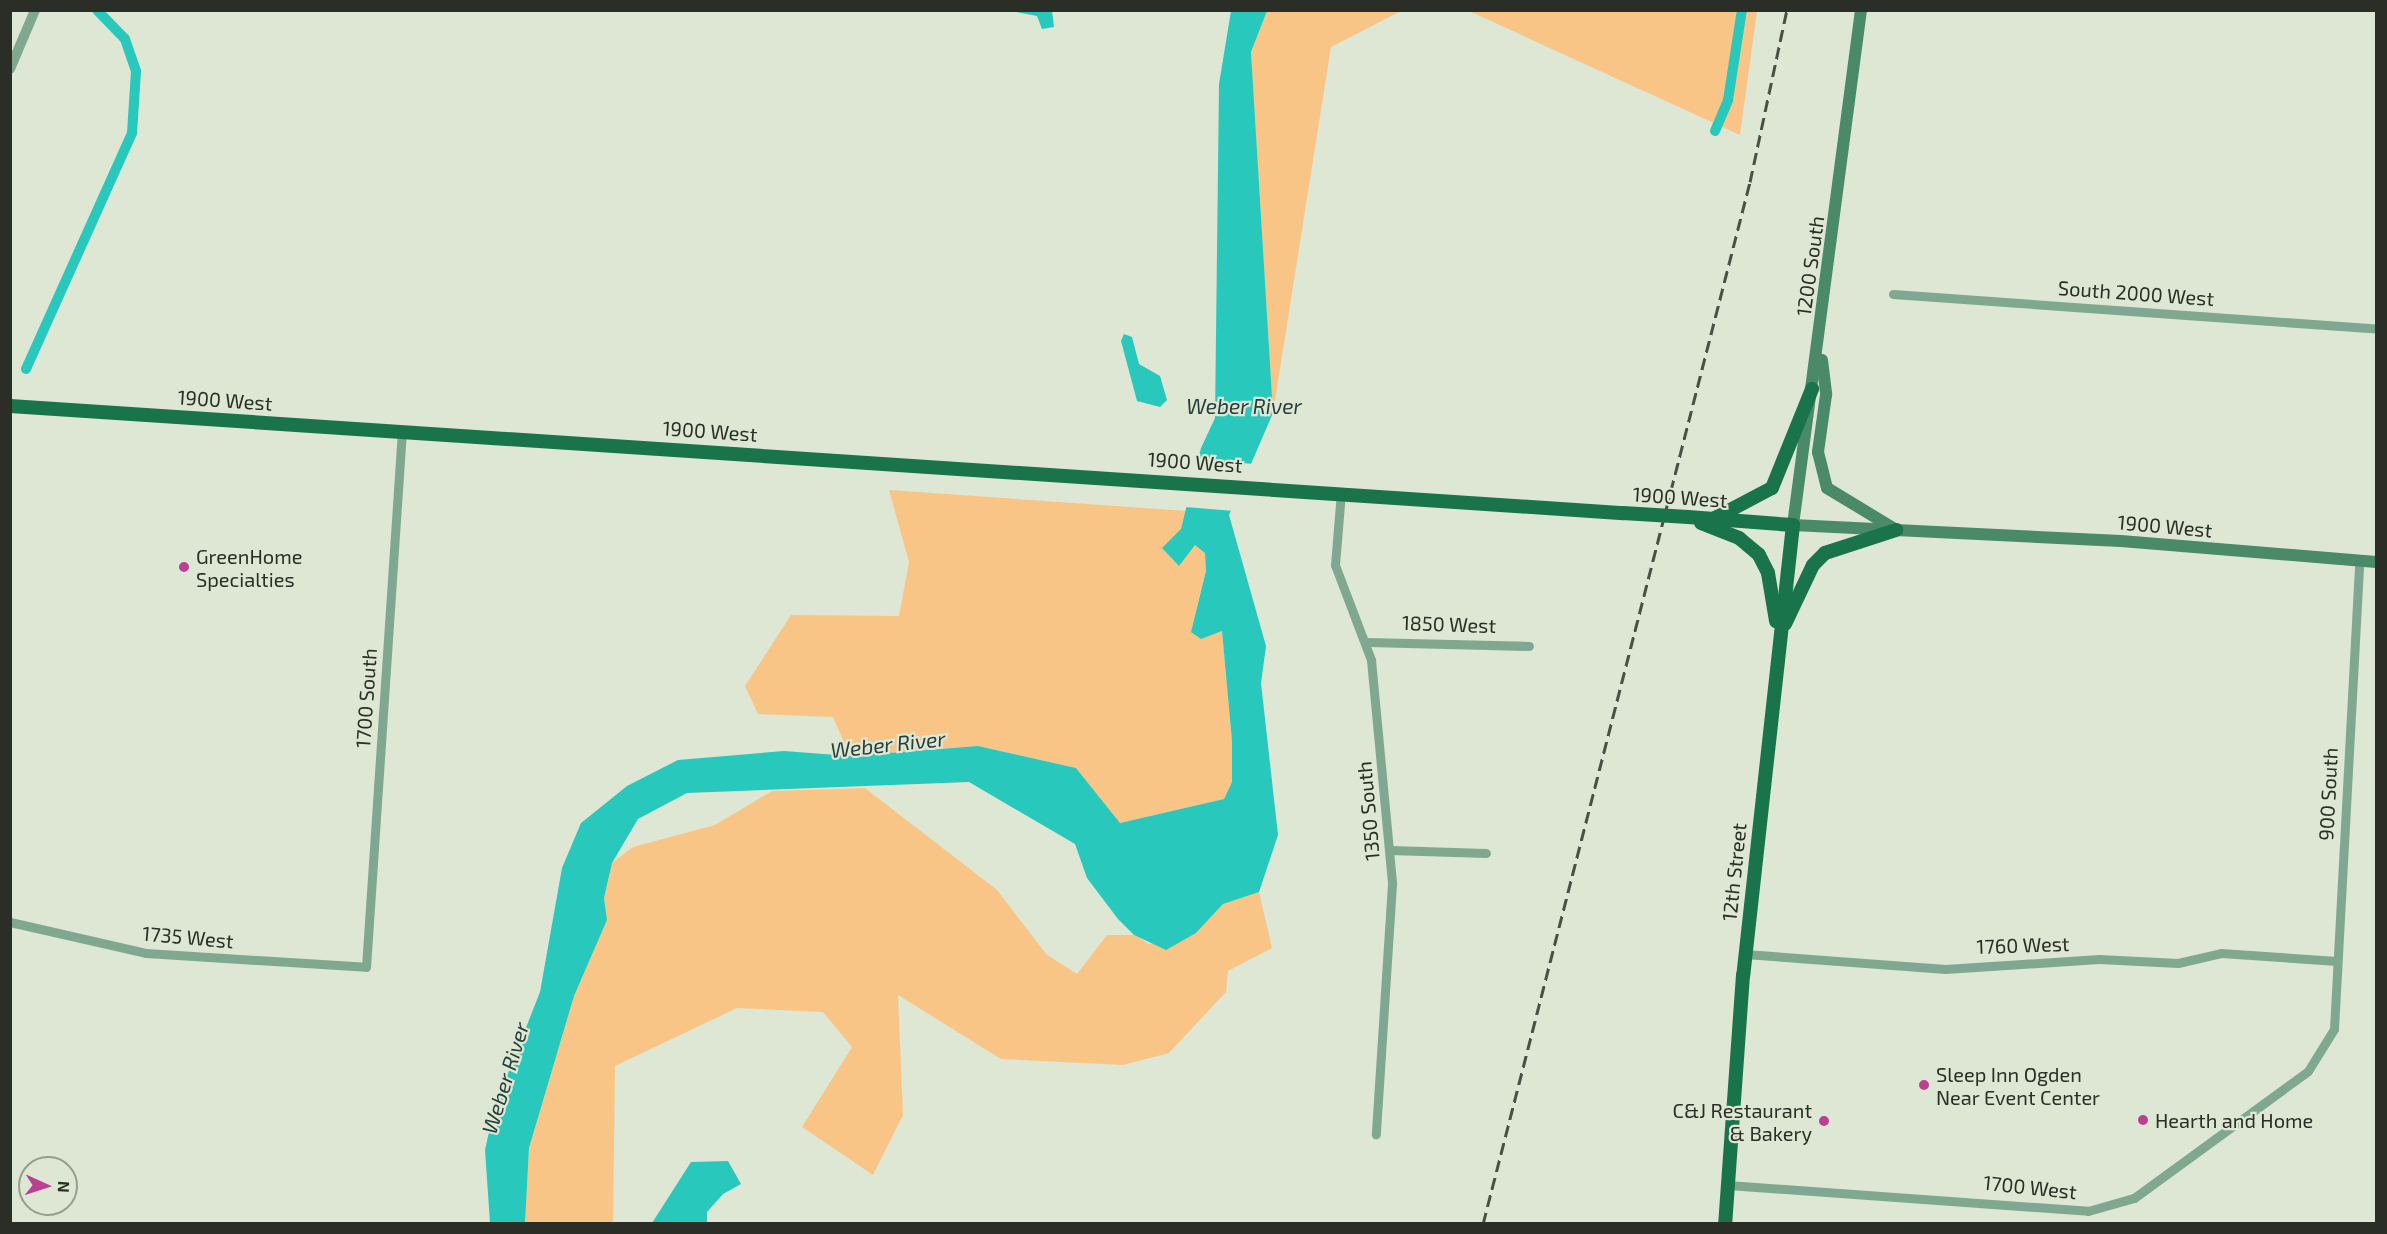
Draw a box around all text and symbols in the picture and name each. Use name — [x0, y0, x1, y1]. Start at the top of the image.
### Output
street label: 1200 South — [1791, 214, 1829, 318]
street label: South 2000 West — [2057, 276, 2215, 310]
street label: 1900 West — [177, 385, 273, 415]
water label: Weber River — [1186, 393, 1302, 419]
street label: 1900 West — [662, 416, 758, 446]
street label: 1900 West — [1147, 447, 1243, 477]
street label: 1900 West — [1632, 482, 1728, 512]
street label: 1900 West — [2117, 510, 2213, 542]
place label: GreenHome Specialties — [196, 544, 302, 591]
marker: GreenHome Specialties — [177, 560, 191, 574]
street label: 1850 West — [1401, 610, 1497, 638]
street label: 1700 South — [351, 647, 381, 749]
water label: Weber River — [829, 725, 947, 763]
street label: 900 South — [2314, 747, 2342, 841]
street label: 1350 South — [1352, 760, 1384, 862]
street label: 12th Street — [1717, 822, 1751, 922]
street label: 1735 West — [141, 921, 235, 953]
street label: 1760 West — [1976, 931, 2070, 959]
water label: Weber River — [476, 1019, 534, 1137]
place label: Sleep Inn Ogden Near Event Center — [1936, 1062, 2101, 1109]
marker: Sleep Inn Ogden Near Event Center — [1917, 1078, 1931, 1092]
place label: C&J Restaurant & Bakery — [1673, 1098, 1812, 1145]
place label: Hearth and Home — [2155, 1108, 2313, 1132]
marker: Hearth and Home — [2136, 1113, 2150, 1127]
marker: C&J Restaurant & Bakery — [1817, 1114, 1831, 1128]
north arrow — [18, 1156, 78, 1216]
street label: 1700 West — [1982, 1170, 2078, 1204]
text: N — [55, 1181, 74, 1193]

